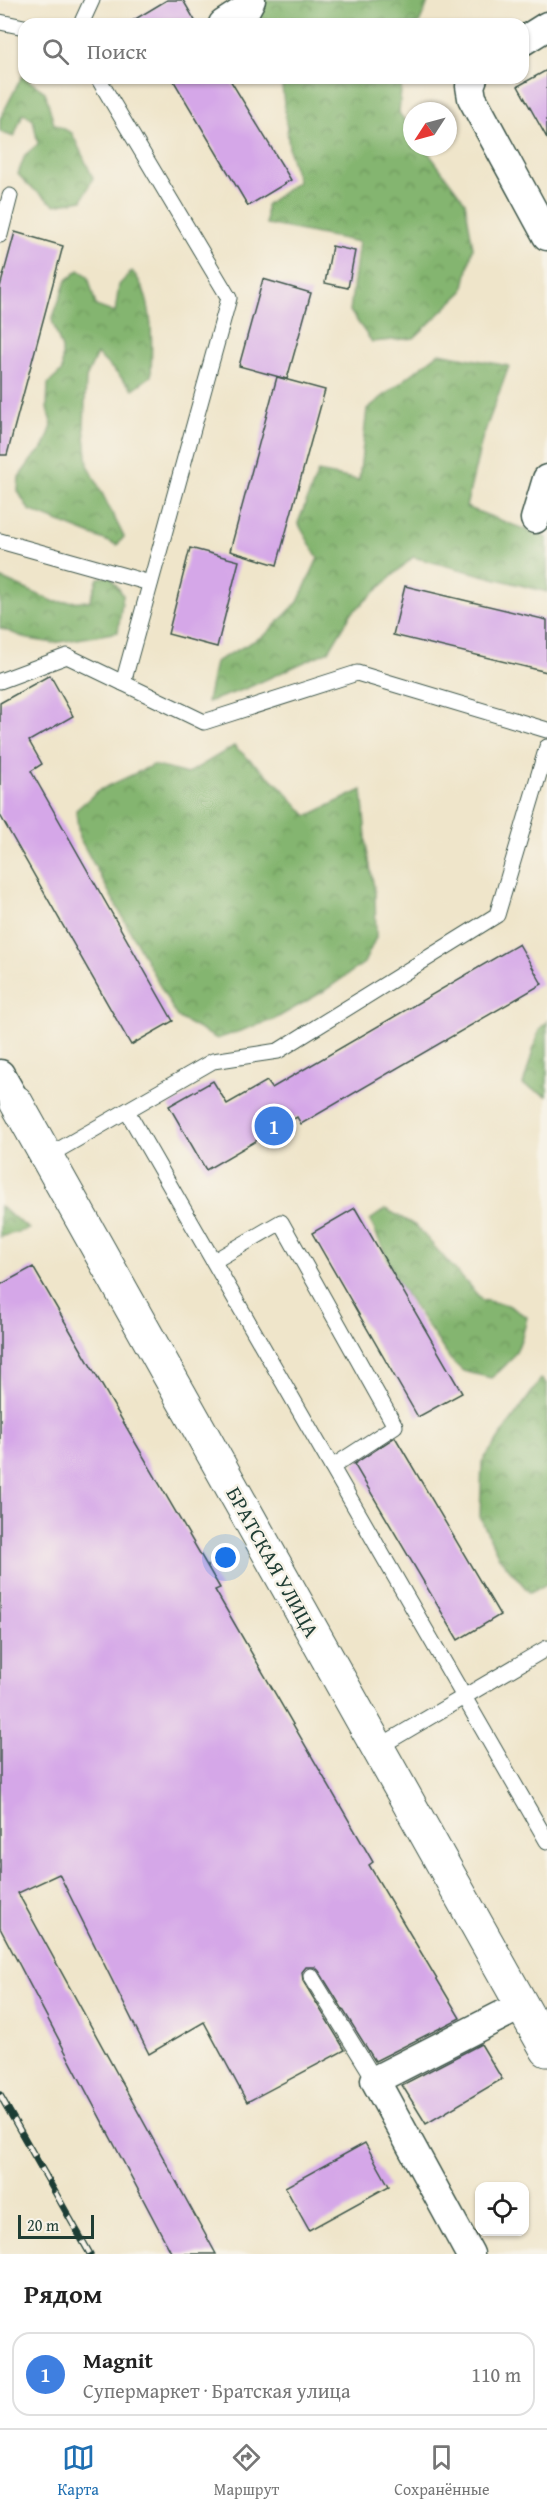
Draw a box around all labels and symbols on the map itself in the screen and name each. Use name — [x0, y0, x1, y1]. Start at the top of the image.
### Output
north arrow — [403, 102, 457, 156]
pin: 1 — [254, 1104, 294, 1148]
street label: БРАТСКАЯ УЛИЦА — [219, 1481, 327, 1643]
your location — [211, 1543, 240, 1572]
scale bar — [18, 2212, 94, 2240]

